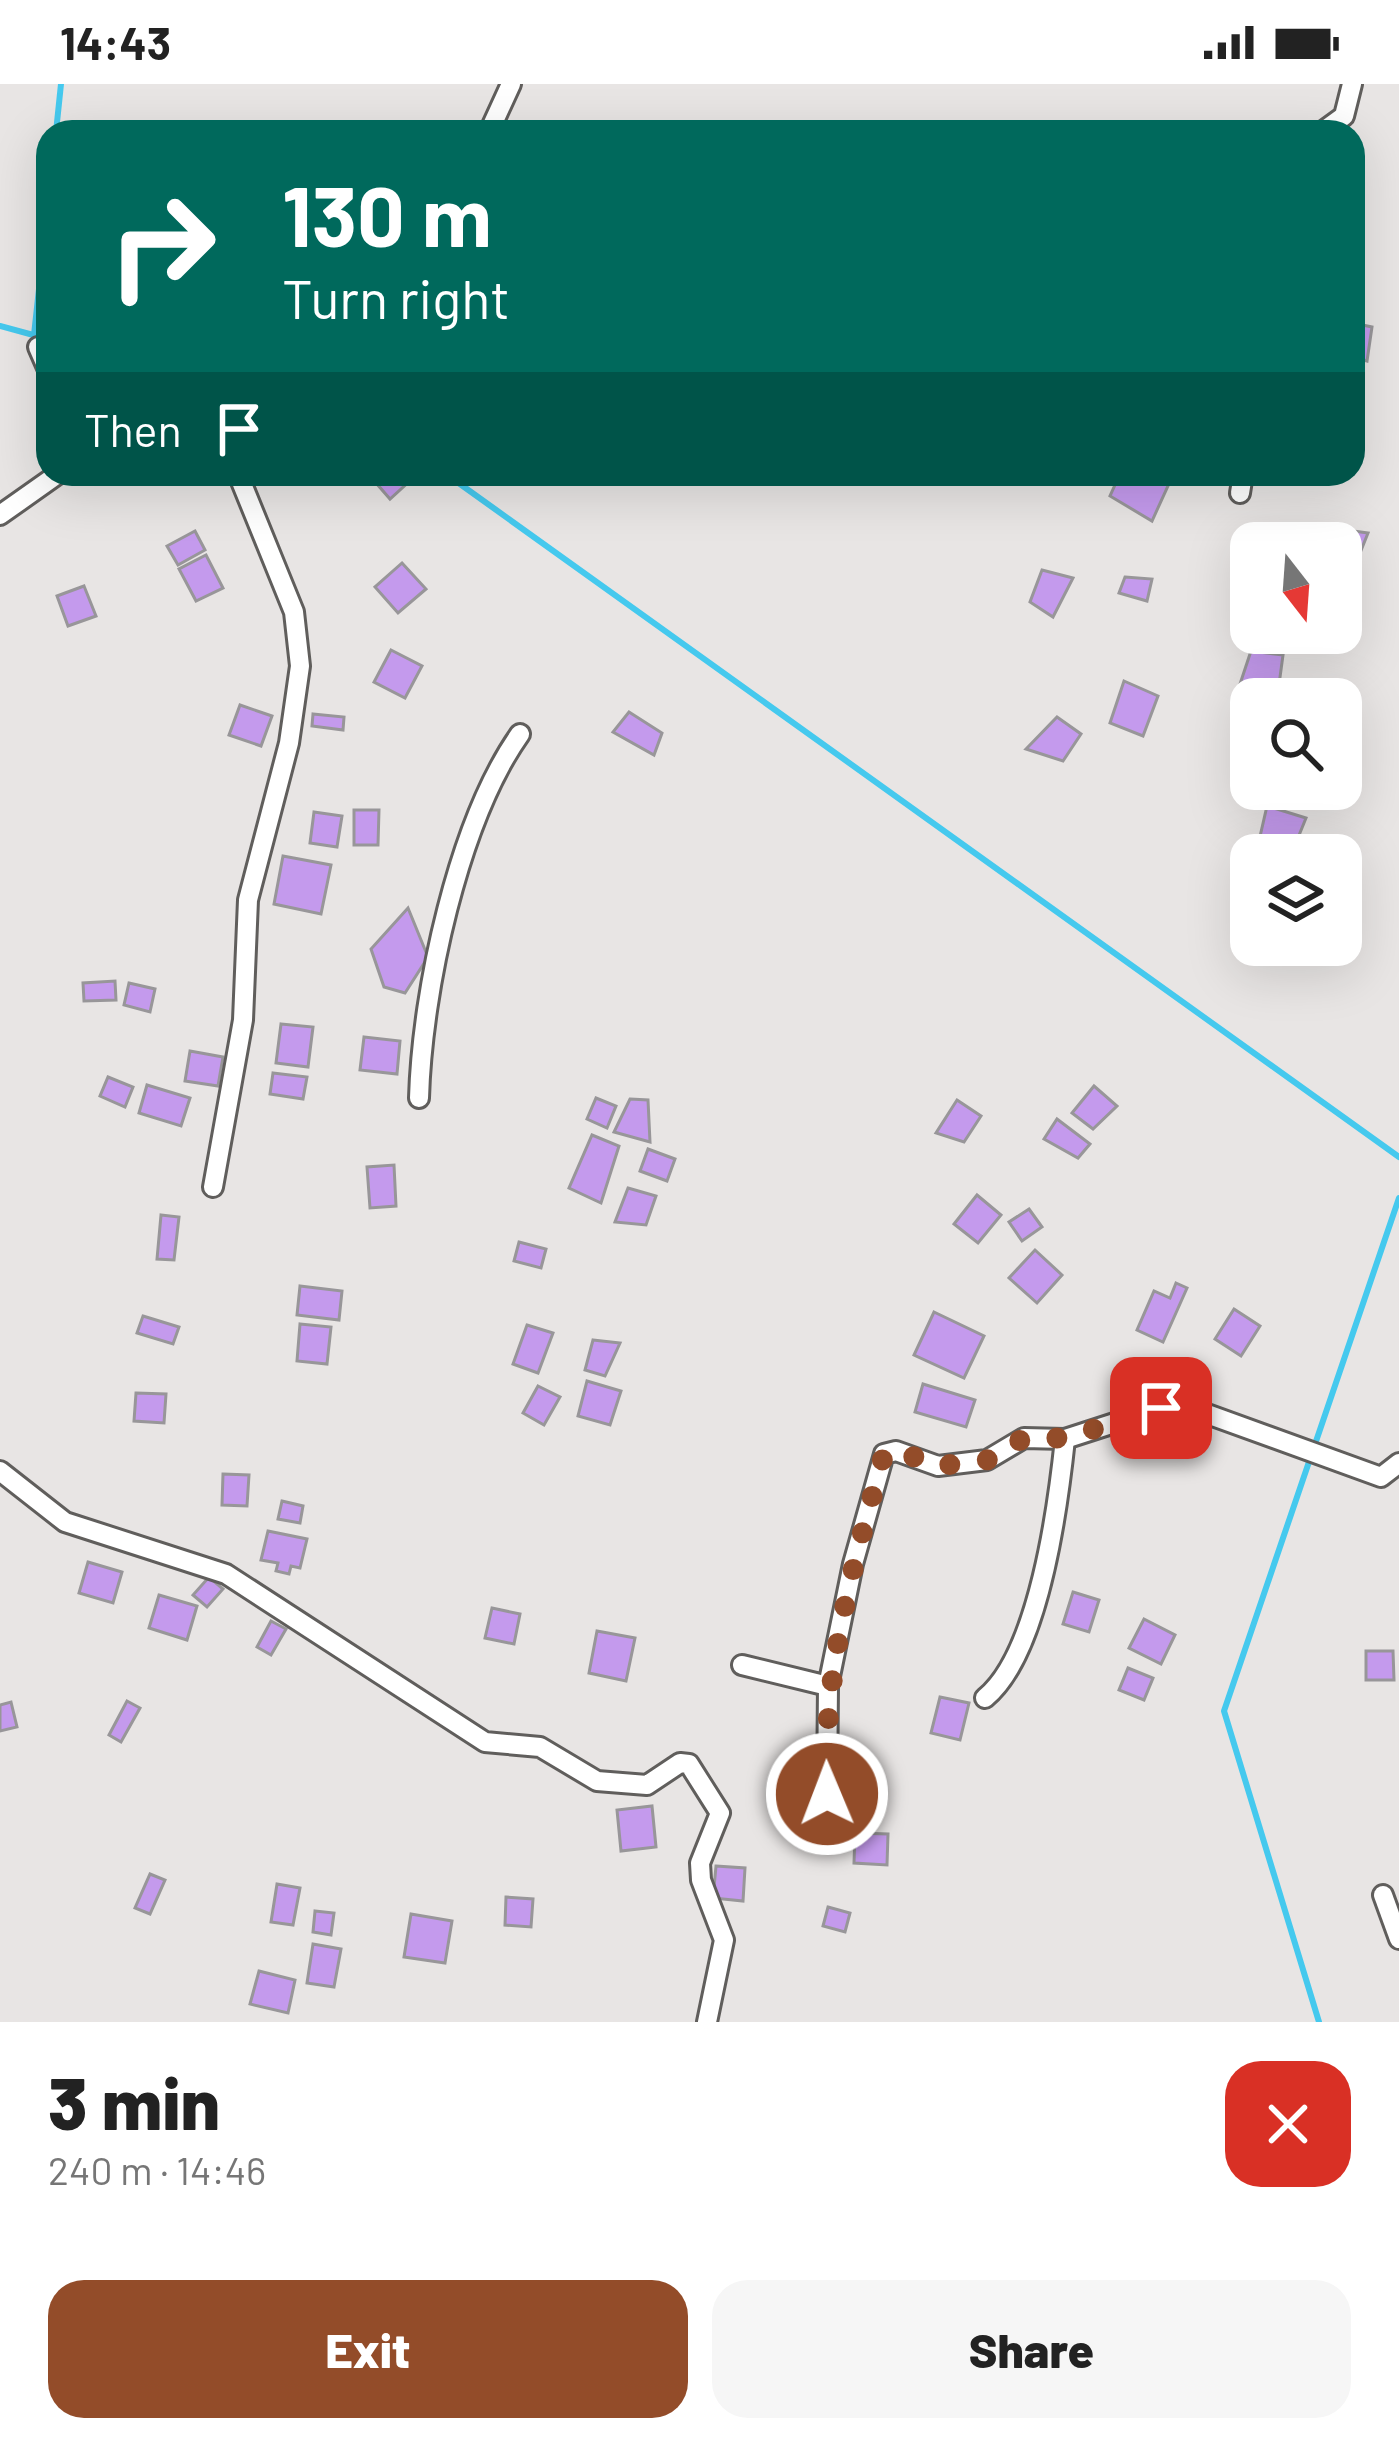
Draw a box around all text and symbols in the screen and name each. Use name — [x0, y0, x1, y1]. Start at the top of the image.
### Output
text: 14:43 — [60, 15, 171, 69]
text: 130 m — [282, 163, 492, 264]
icon: right — [84, 168, 240, 324]
text: Turn right — [282, 265, 510, 330]
icon: arrive — [206, 396, 272, 462]
text: Then — [84, 402, 182, 456]
north arrow — [1230, 522, 1362, 654]
map controls — [1230, 522, 1362, 966]
button: search — [1230, 678, 1362, 810]
button: layers — [1230, 834, 1362, 966]
pin — [1110, 1357, 1212, 1459]
icon: arrive — [1128, 1375, 1194, 1441]
position arrow — [764, 1731, 890, 1857]
text: 3 min — [48, 2058, 220, 2144]
button: close — [1225, 2061, 1351, 2187]
text: 240 m · 14:46 — [48, 2146, 266, 2193]
button: Exit — [48, 2280, 688, 2418]
button: Share — [712, 2280, 1351, 2418]

